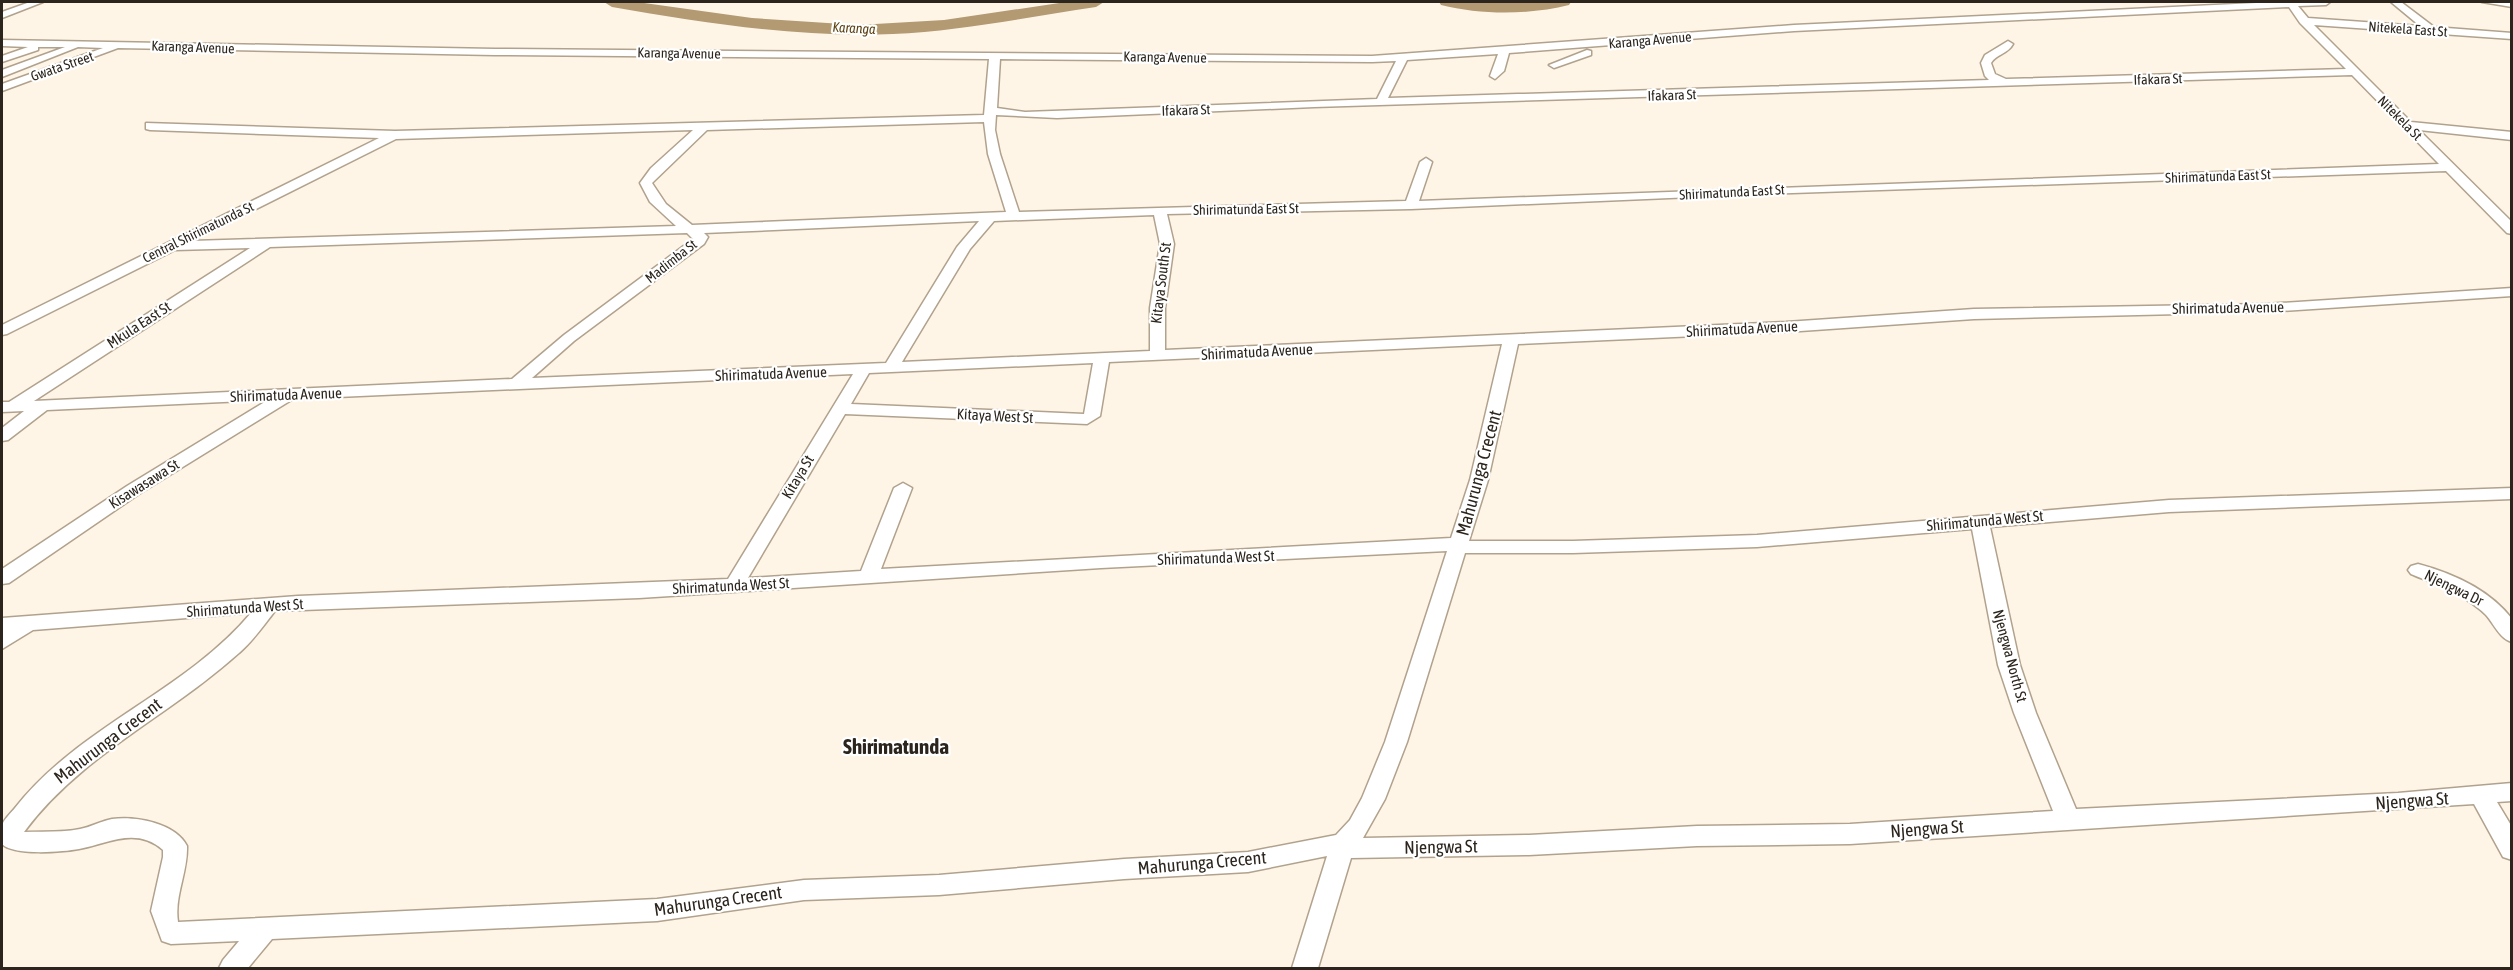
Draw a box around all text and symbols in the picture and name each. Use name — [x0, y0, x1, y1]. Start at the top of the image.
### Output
street label: Nitekela East St — [2368, 18, 2448, 40]
water label: Karanga — [832, 19, 876, 37]
street label: Karanga Avenue — [1608, 28, 1692, 52]
street label: Karanga Avenue — [151, 38, 235, 56]
street label: Karanga Avenue — [637, 44, 721, 62]
street label: Gwata Street — [29, 48, 95, 84]
street label: Karanga Avenue — [1123, 48, 1207, 66]
street label: Ifakara St — [2133, 70, 2183, 88]
street label: Ifakara St — [1647, 86, 1697, 104]
street label: Nitekela St — [2375, 93, 2425, 143]
street label: Ifakara St — [1161, 101, 1211, 119]
street label: Shirimatunda East St — [2165, 166, 2271, 186]
street label: Shirimatunda East St — [1679, 181, 1785, 203]
street label: Central Shirimatunda St — [140, 198, 256, 266]
street label: Shirimatunda East St — [1193, 200, 1299, 218]
street label: Madimba St — [642, 236, 700, 286]
street label: Kitaya South St — [1147, 241, 1174, 325]
street label: Mkula East St — [104, 298, 174, 351]
street label: Shirimatuda Avenue — [2172, 298, 2284, 317]
street label: Shirimatuda Avenue — [1686, 317, 1798, 340]
street label: Shirimatuda Avenue — [1201, 340, 1313, 363]
street label: Shirimatuda Avenue — [715, 363, 827, 384]
street label: Shirimatuda Avenue — [230, 384, 342, 405]
street label: Kitaya West St — [956, 405, 1034, 426]
street label: Mahurunga Crecent — [1452, 408, 1505, 538]
street label: Kitaya St — [778, 452, 817, 502]
street label: Kisawasawa St — [105, 455, 182, 512]
street label: Shirimatunda West St — [1926, 507, 2044, 534]
street label: Shirimatunda West St — [1157, 547, 1275, 568]
street label: Njengwa Dr — [2422, 566, 2487, 609]
street label: Shirimatunda West St — [672, 574, 790, 597]
street label: Shirimatunda West St — [186, 595, 304, 620]
street label: Njengwa North St — [1990, 608, 2031, 704]
street label: Mahurunga Crecent — [50, 693, 166, 788]
district label: Shirimatunda — [843, 734, 949, 758]
street label: Njengwa St — [2375, 787, 2449, 814]
street label: Njengwa St — [1890, 815, 1964, 842]
street label: Njengwa St — [1404, 835, 1478, 858]
street label: Mahurunga Crecent — [1137, 846, 1267, 879]
street label: Mahurunga Crecent — [653, 881, 783, 920]

